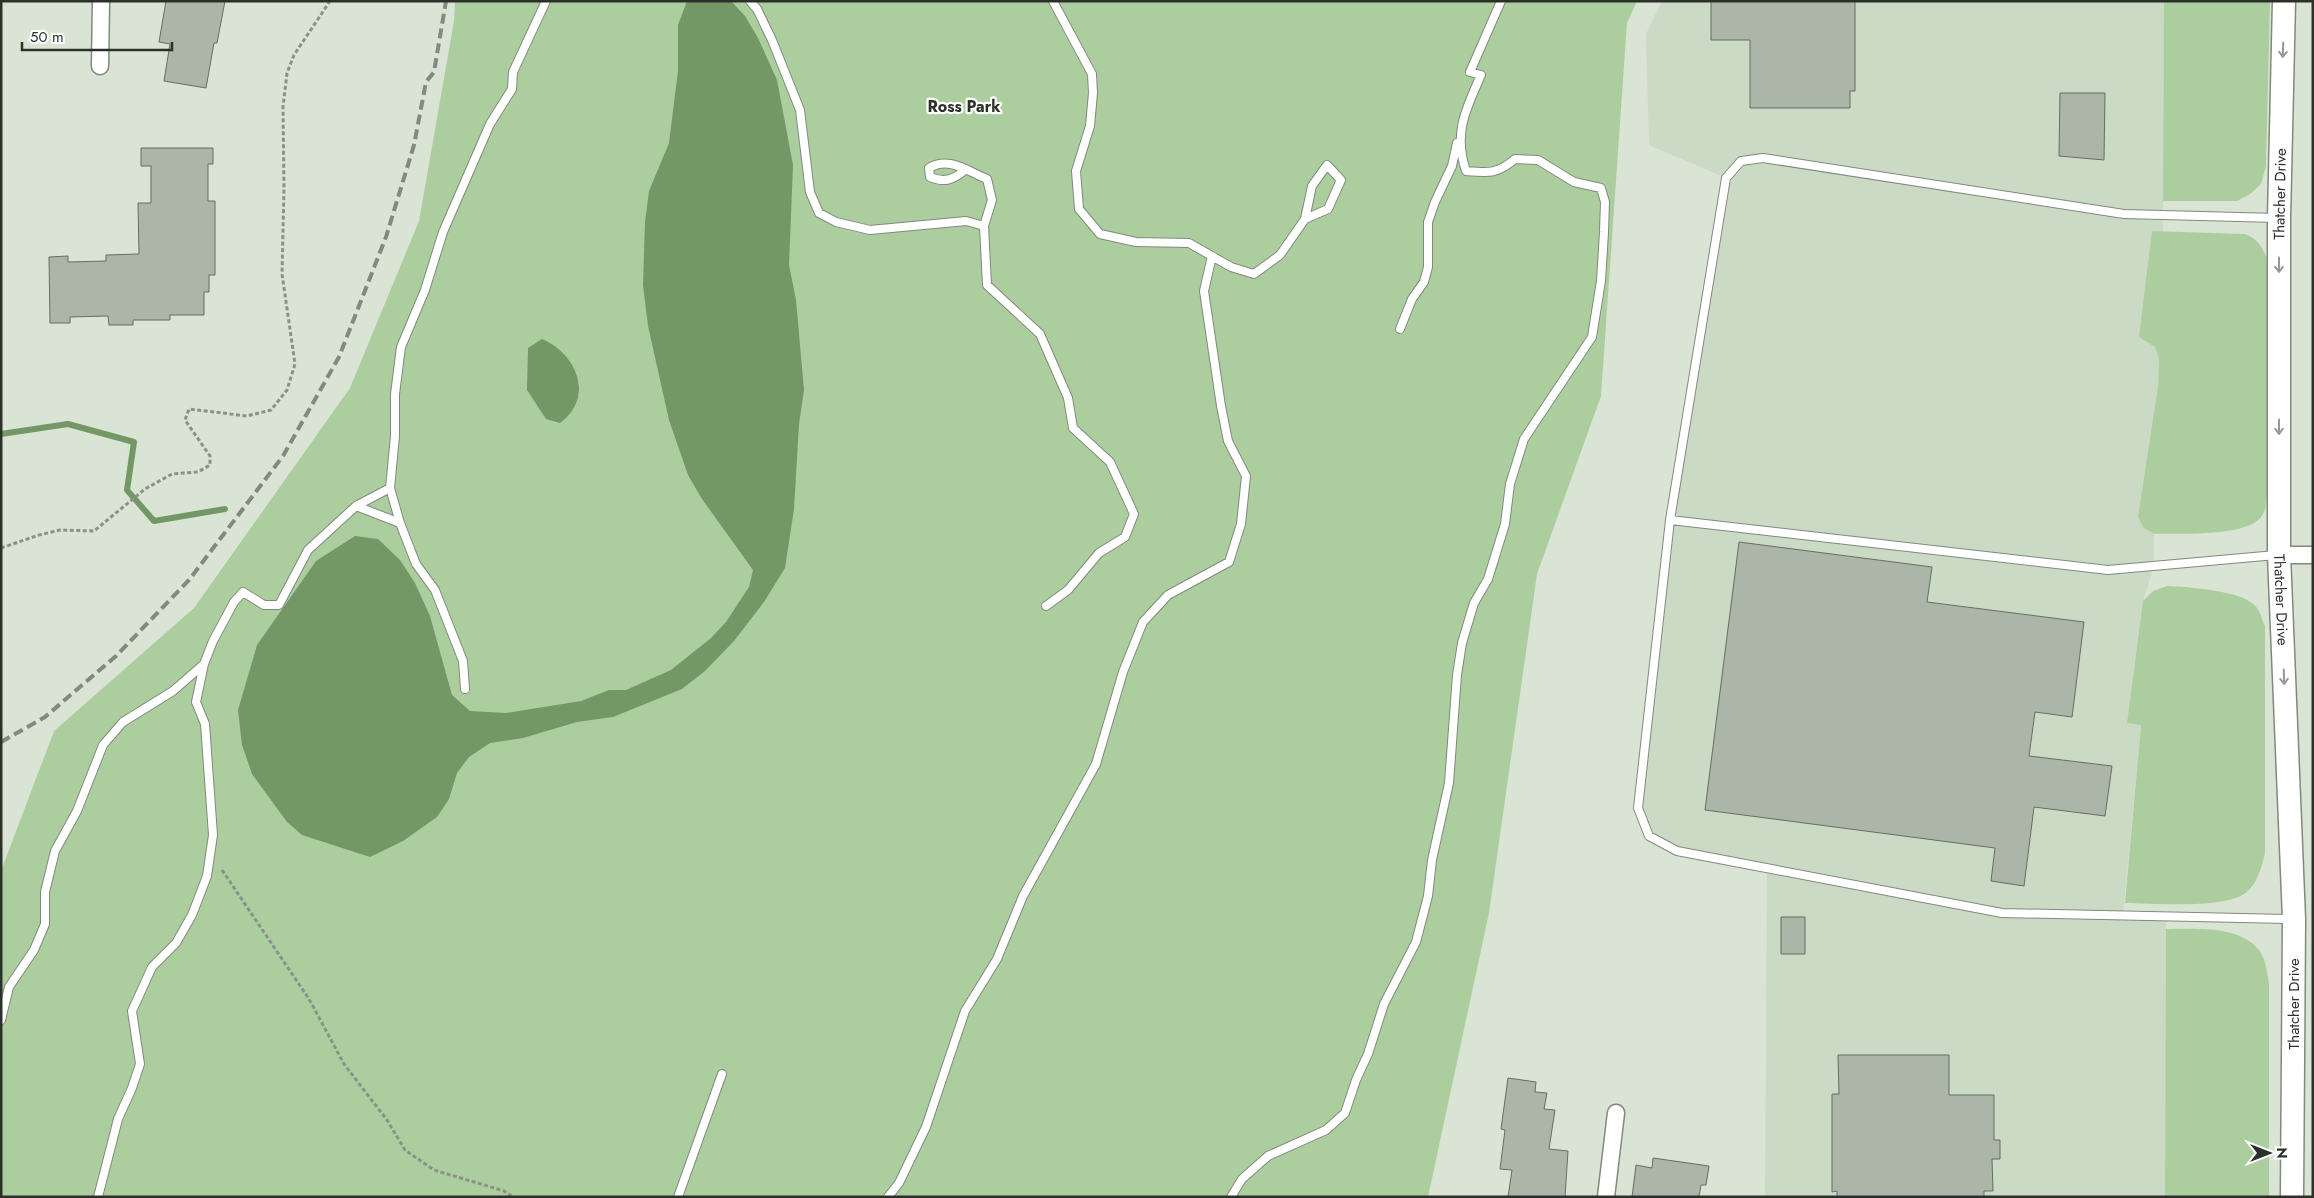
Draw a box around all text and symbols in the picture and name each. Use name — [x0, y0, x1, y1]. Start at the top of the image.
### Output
scale bar — [22, 20, 172, 52]
text: 50 m — [30, 26, 64, 48]
one-way arrow — [2278, 42, 2288, 58]
district label: Ross Park — [927, 95, 1001, 118]
street label: Thatcher Drive — [2268, 148, 2292, 240]
one-way arrow — [2274, 256, 2284, 273]
one-way arrow — [2274, 419, 2284, 435]
street label: Thatcher Drive — [2268, 554, 2294, 646]
one-way arrow — [2279, 669, 2288, 685]
street label: Thatcher Drive — [2283, 958, 2305, 1050]
north arrow — [2244, 1128, 2294, 1178]
text: N — [2272, 1147, 2292, 1159]

